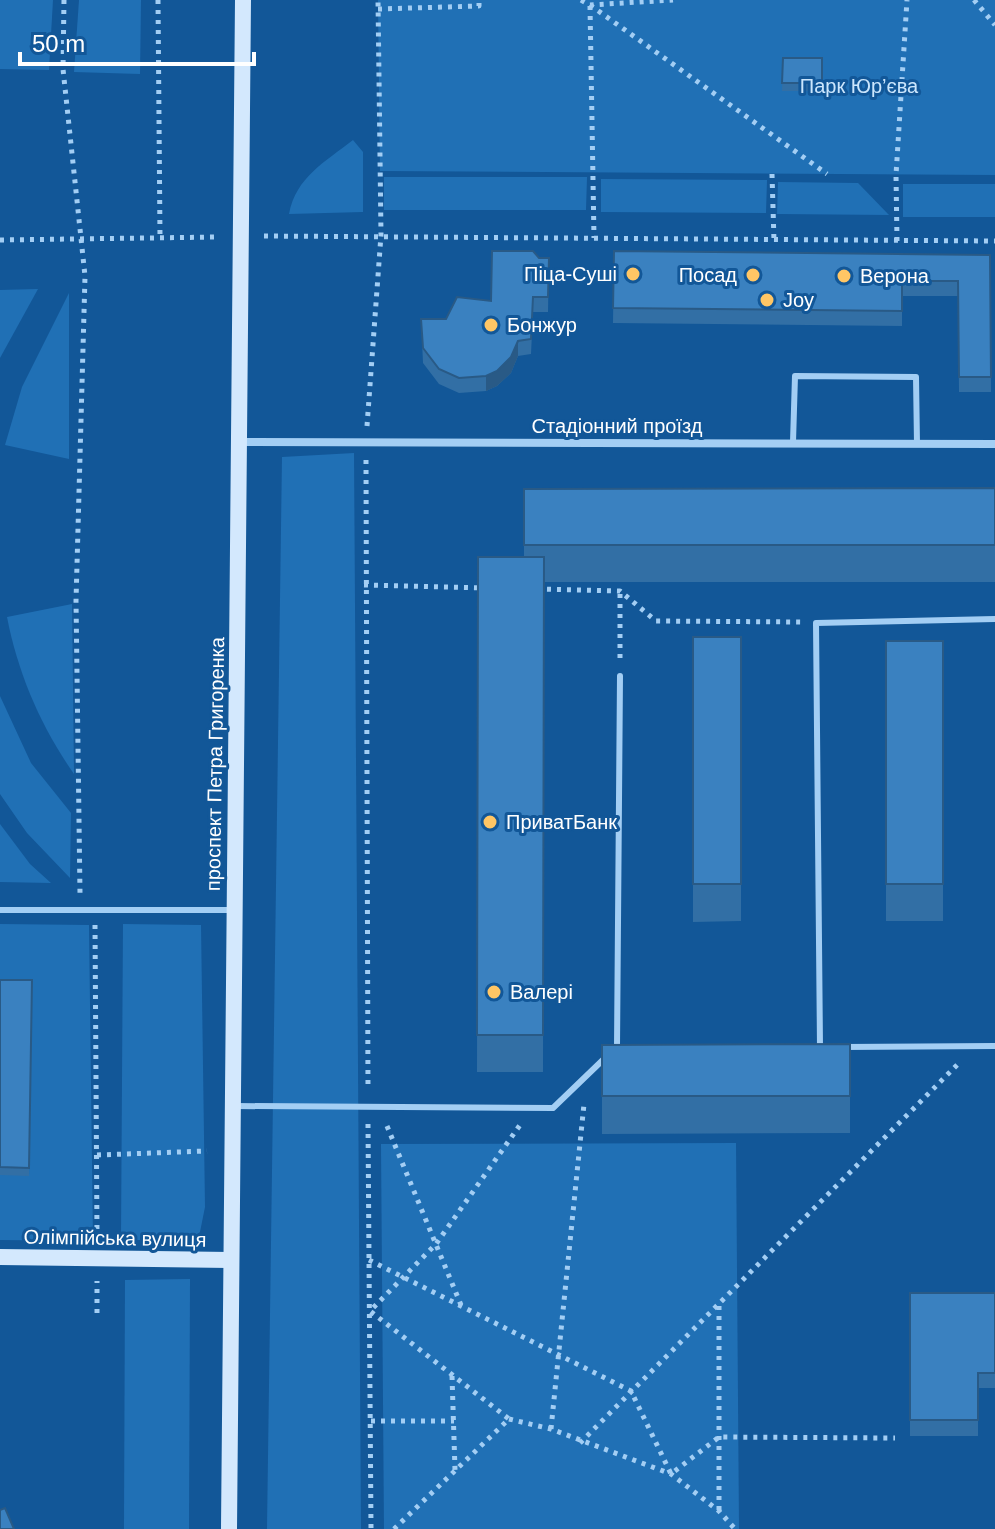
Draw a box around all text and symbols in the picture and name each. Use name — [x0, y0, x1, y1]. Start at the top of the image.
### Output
scale bar — [20, 16, 254, 66]
text: 50 m — [32, 30, 85, 57]
park label: Парк Юр’єва — [800, 75, 919, 97]
place label: Піца-Суші — [524, 263, 617, 285]
place label: Посад — [679, 264, 737, 286]
marker: Піца-Суші — [624, 265, 642, 283]
place label: Верона — [860, 265, 930, 287]
marker: Посад — [744, 266, 762, 284]
marker: Верона — [835, 267, 853, 285]
place label: Joy — [783, 289, 814, 311]
marker: Joy — [758, 291, 776, 309]
place label: Бонжур — [507, 314, 577, 336]
marker: Бонжур — [482, 316, 500, 334]
street label: Стадіонний проїзд — [532, 415, 703, 437]
street label: проспект Петра Григоренка — [202, 636, 228, 891]
place label: ПриватБанк — [506, 811, 617, 833]
marker: ПриватБанк — [481, 813, 499, 831]
place label: Валері — [510, 981, 573, 1003]
marker: Валері — [485, 983, 503, 1001]
street label: Олімпійська вулиця — [23, 1225, 207, 1251]

